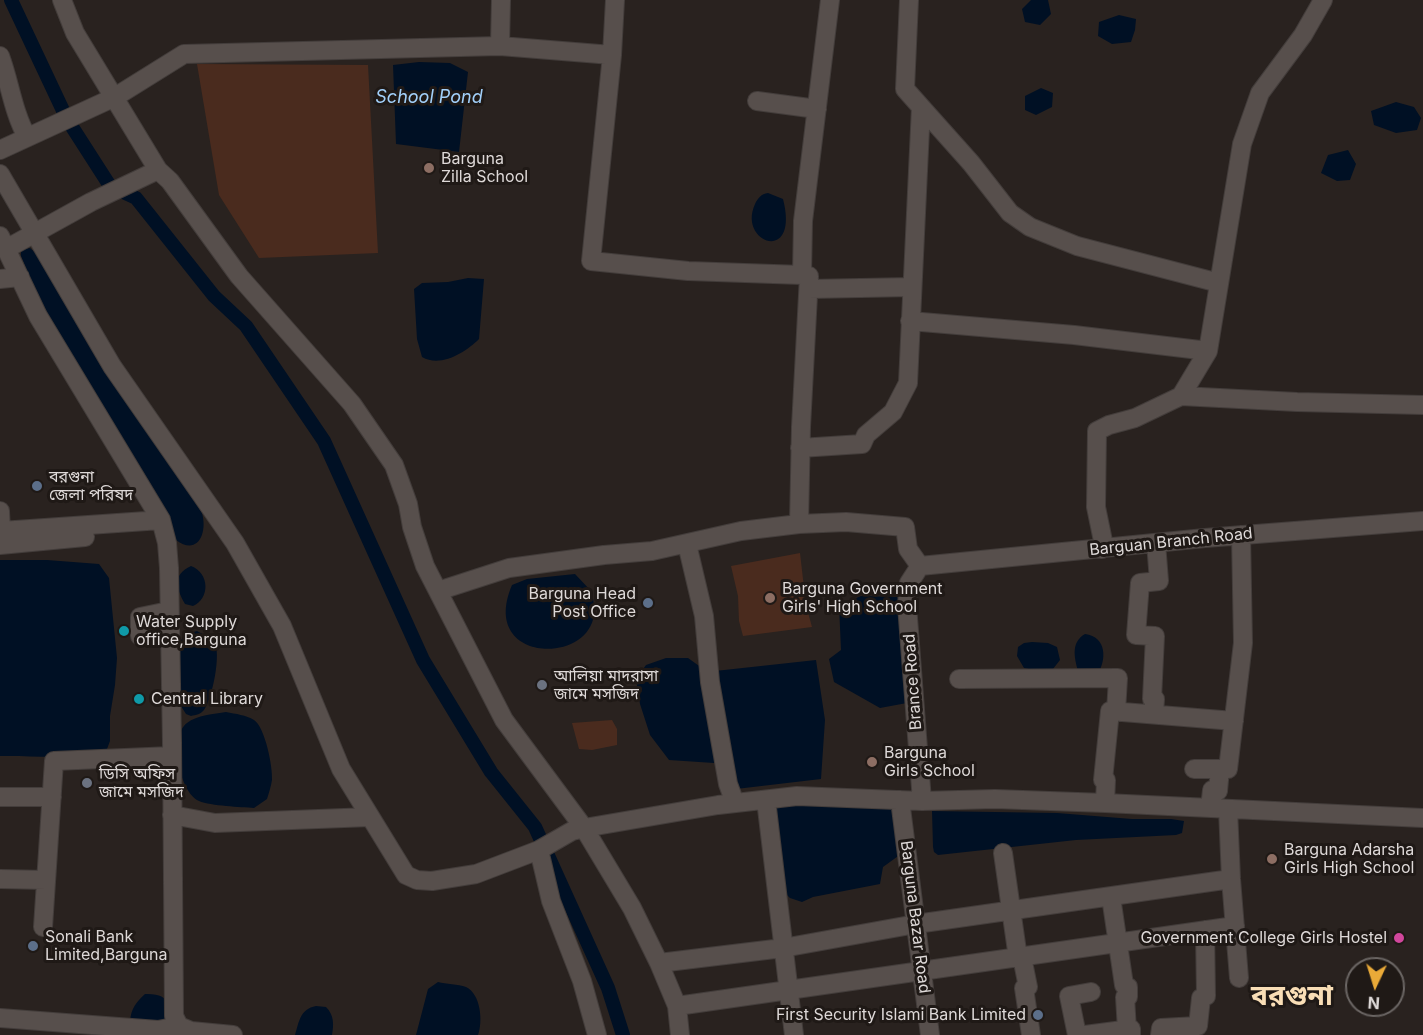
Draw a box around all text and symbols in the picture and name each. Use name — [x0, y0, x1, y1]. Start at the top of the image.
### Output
water label: School Pond — [375, 87, 483, 109]
place label: Barguna Zilla School — [441, 149, 528, 187]
marker: Barguna Zilla School — [422, 161, 436, 175]
place label: বরগুনা জেলা পরিষদ — [49, 467, 133, 505]
marker: বরগুনা জেলা পরিষদ — [30, 479, 44, 493]
street label: Barguan Branch Road — [1088, 524, 1254, 560]
place label: Barguna Government Girls' High School — [782, 579, 942, 617]
place label: Barguna Head Post Office — [528, 584, 636, 622]
marker: Barguna Government Girls' High School — [763, 591, 777, 605]
marker: Barguna Head Post Office — [641, 596, 655, 610]
place label: Water Supply office,Barguna — [136, 612, 247, 650]
marker: Water Supply office,Barguna — [117, 624, 131, 638]
street label: Brance Road — [900, 633, 926, 731]
place label: আলিয়া মাদরাসা জামে মসজিদ — [554, 666, 658, 704]
marker: আলিয়া মাদরাসা জামে মসজিদ — [535, 678, 549, 692]
place label: Central Library — [151, 689, 263, 709]
marker: Central Library — [132, 692, 146, 706]
place label: Barguna Girls School — [884, 743, 975, 781]
marker: Barguna Girls School — [865, 755, 879, 769]
place label: ডিসি অফিস জামে মসজিদ — [99, 764, 184, 802]
marker: ডিসি অফিস জামে মসজিদ — [80, 776, 94, 790]
street label: Barguna Bazar Road — [896, 839, 934, 995]
place label: Barguna Adarsha Girls High School — [1284, 840, 1414, 878]
marker: Barguna Adarsha Girls High School — [1265, 852, 1279, 866]
place label: Sonali Bank Limited,Barguna — [45, 927, 168, 965]
place label: Government College Girls Hostel — [1140, 928, 1387, 948]
marker: Government College Girls Hostel — [1392, 931, 1406, 945]
marker: Sonali Bank Limited,Barguna — [26, 939, 40, 953]
north arrow — [1345, 957, 1405, 1017]
district label: বরগুনা — [1251, 980, 1333, 1014]
text: N — [1367, 993, 1381, 1013]
place label: First Security Islami Bank Limited — [776, 1005, 1026, 1025]
marker: First Security Islami Bank Limited — [1031, 1008, 1045, 1022]

